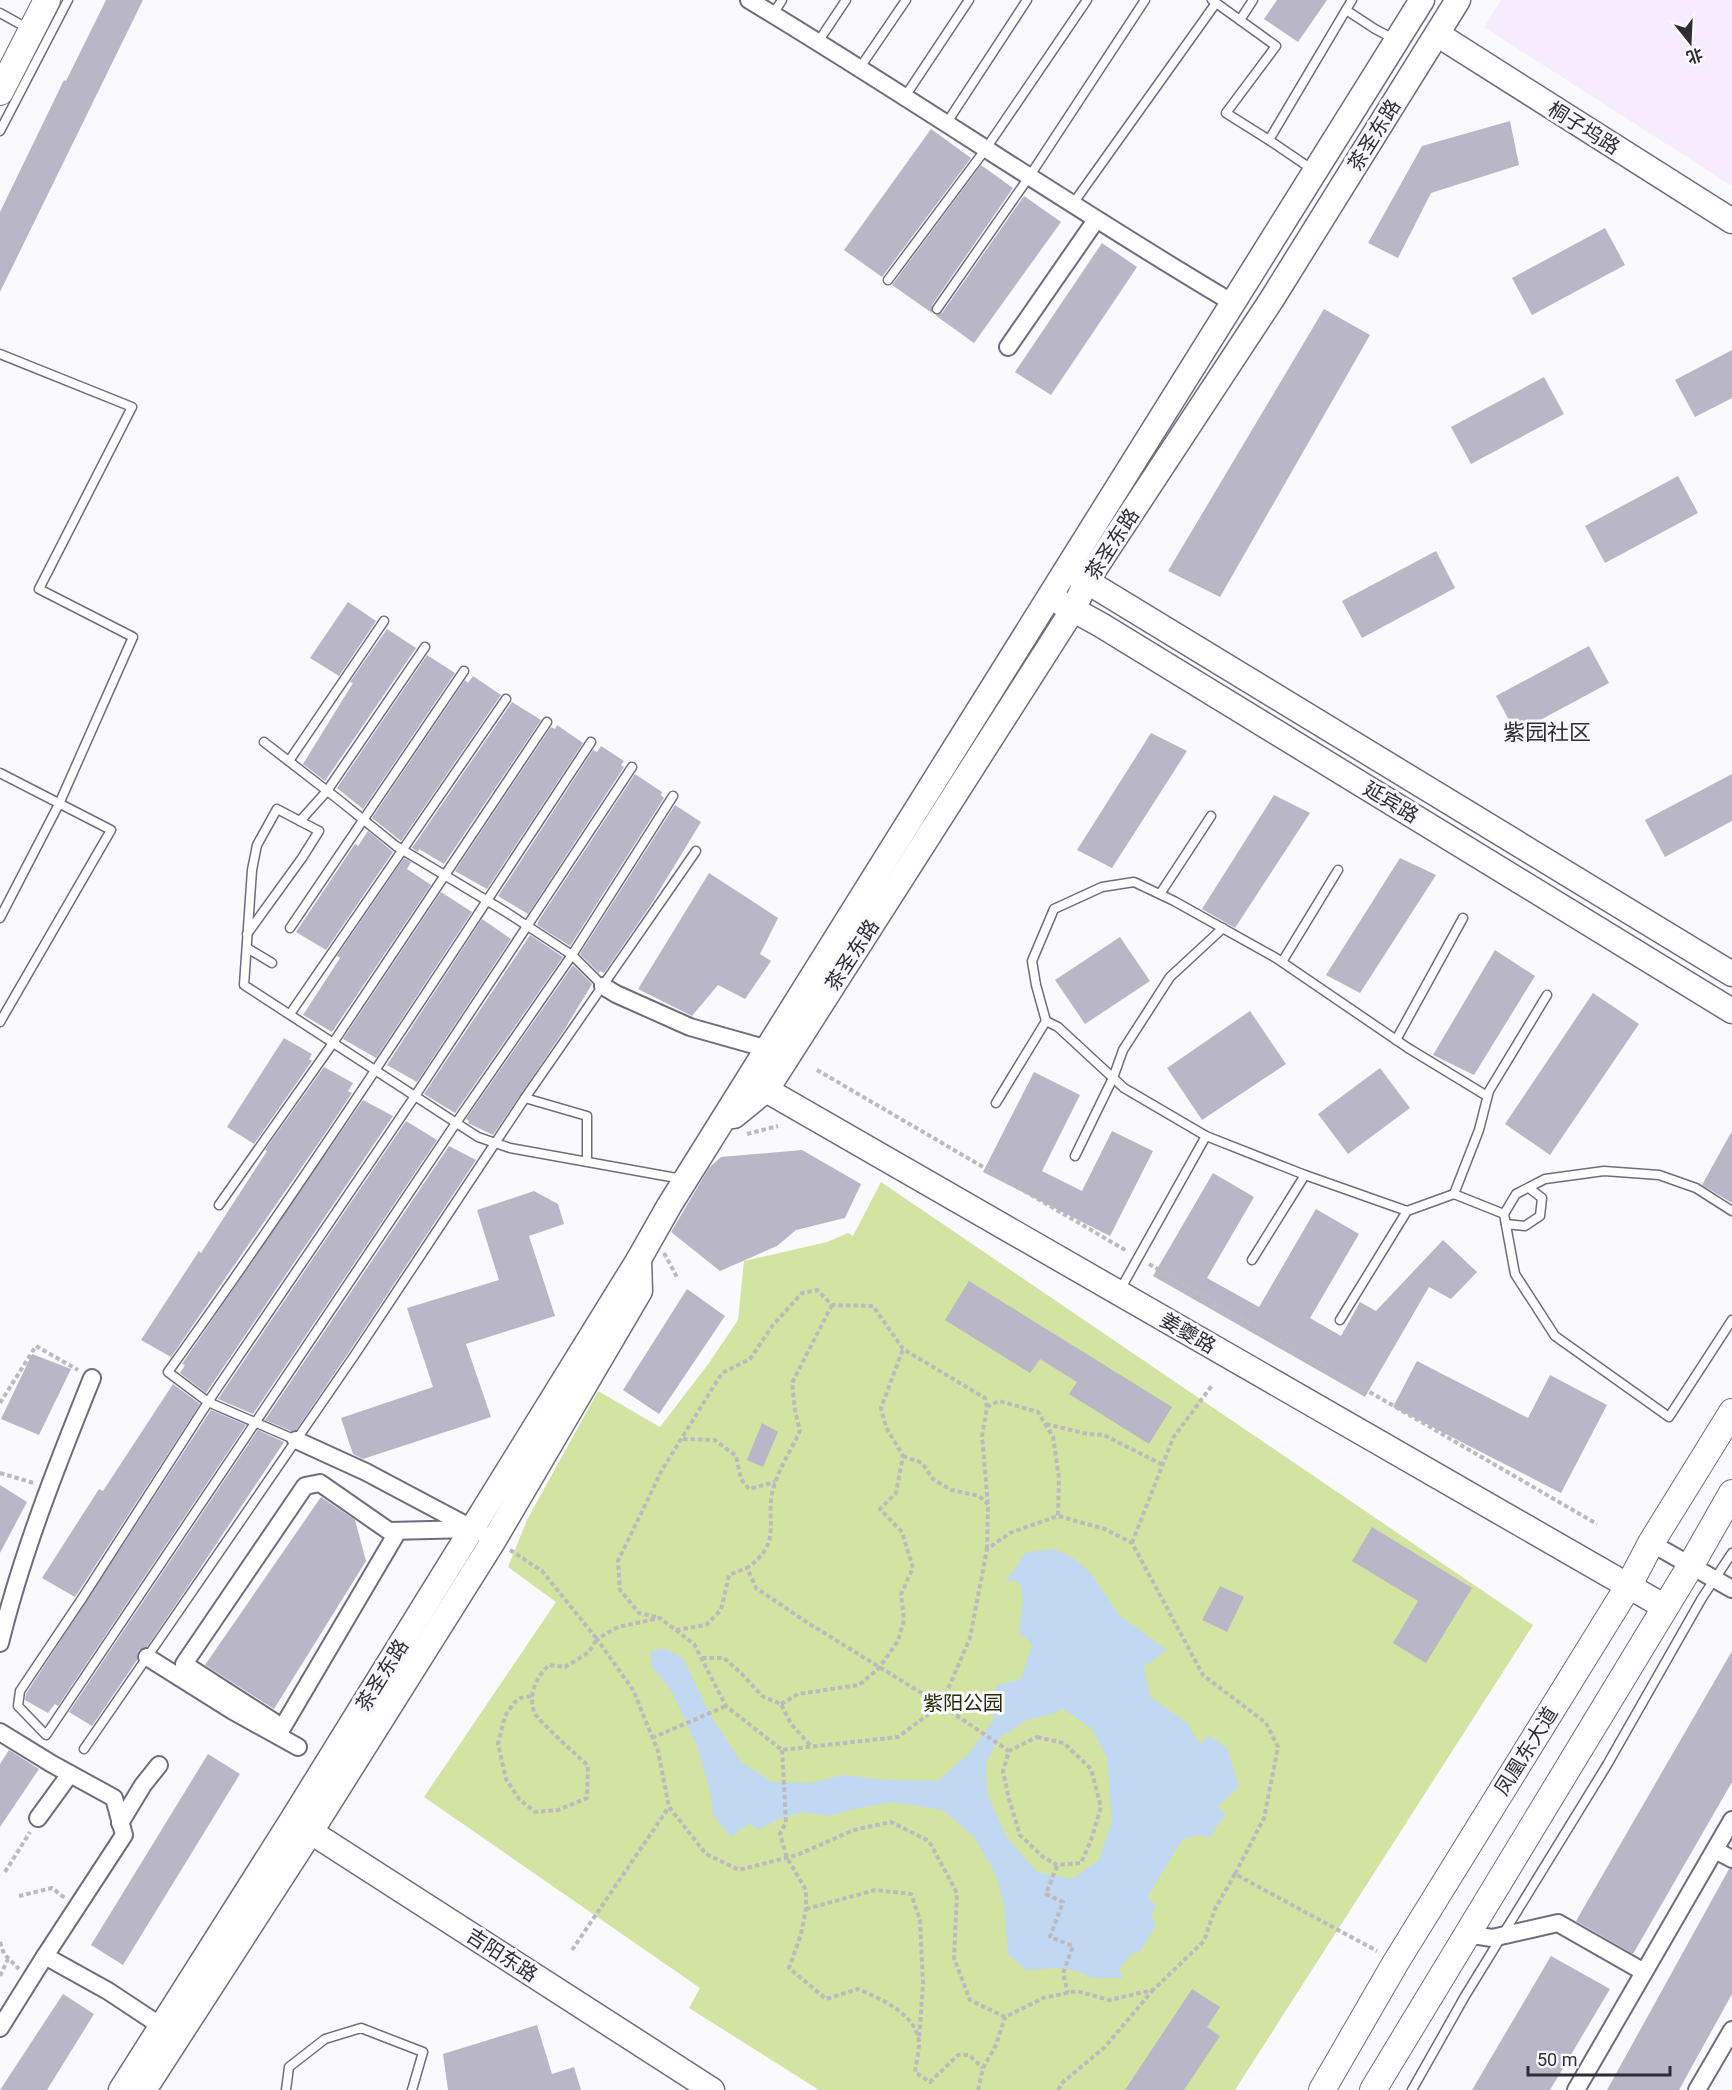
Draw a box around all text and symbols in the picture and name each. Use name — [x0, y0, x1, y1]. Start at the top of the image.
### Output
north arrow — [1660, 12, 1720, 72]
text: 北 — [1684, 44, 1705, 67]
street label: 茶圣东路 — [1343, 95, 1405, 175]
street label: 桐子坞路 — [1544, 97, 1624, 159]
street label: 茶圣东路 — [1080, 504, 1144, 584]
district label: 紫园社区 — [1503, 720, 1591, 745]
street label: 延宾路 — [1359, 776, 1423, 828]
street label: 茶圣东路 — [820, 915, 884, 995]
street label: 姜夔路 — [1156, 1308, 1220, 1358]
street label: 茶圣东路 — [351, 1635, 413, 1715]
park label: 紫阳公园 — [923, 1691, 1003, 1715]
street label: 凤凰东大道 — [1489, 1702, 1563, 1800]
street label: 吉阳东路 — [462, 1923, 542, 1987]
scale bar — [1528, 2039, 1670, 2077]
text: 50 m — [1537, 2049, 1577, 2070]

